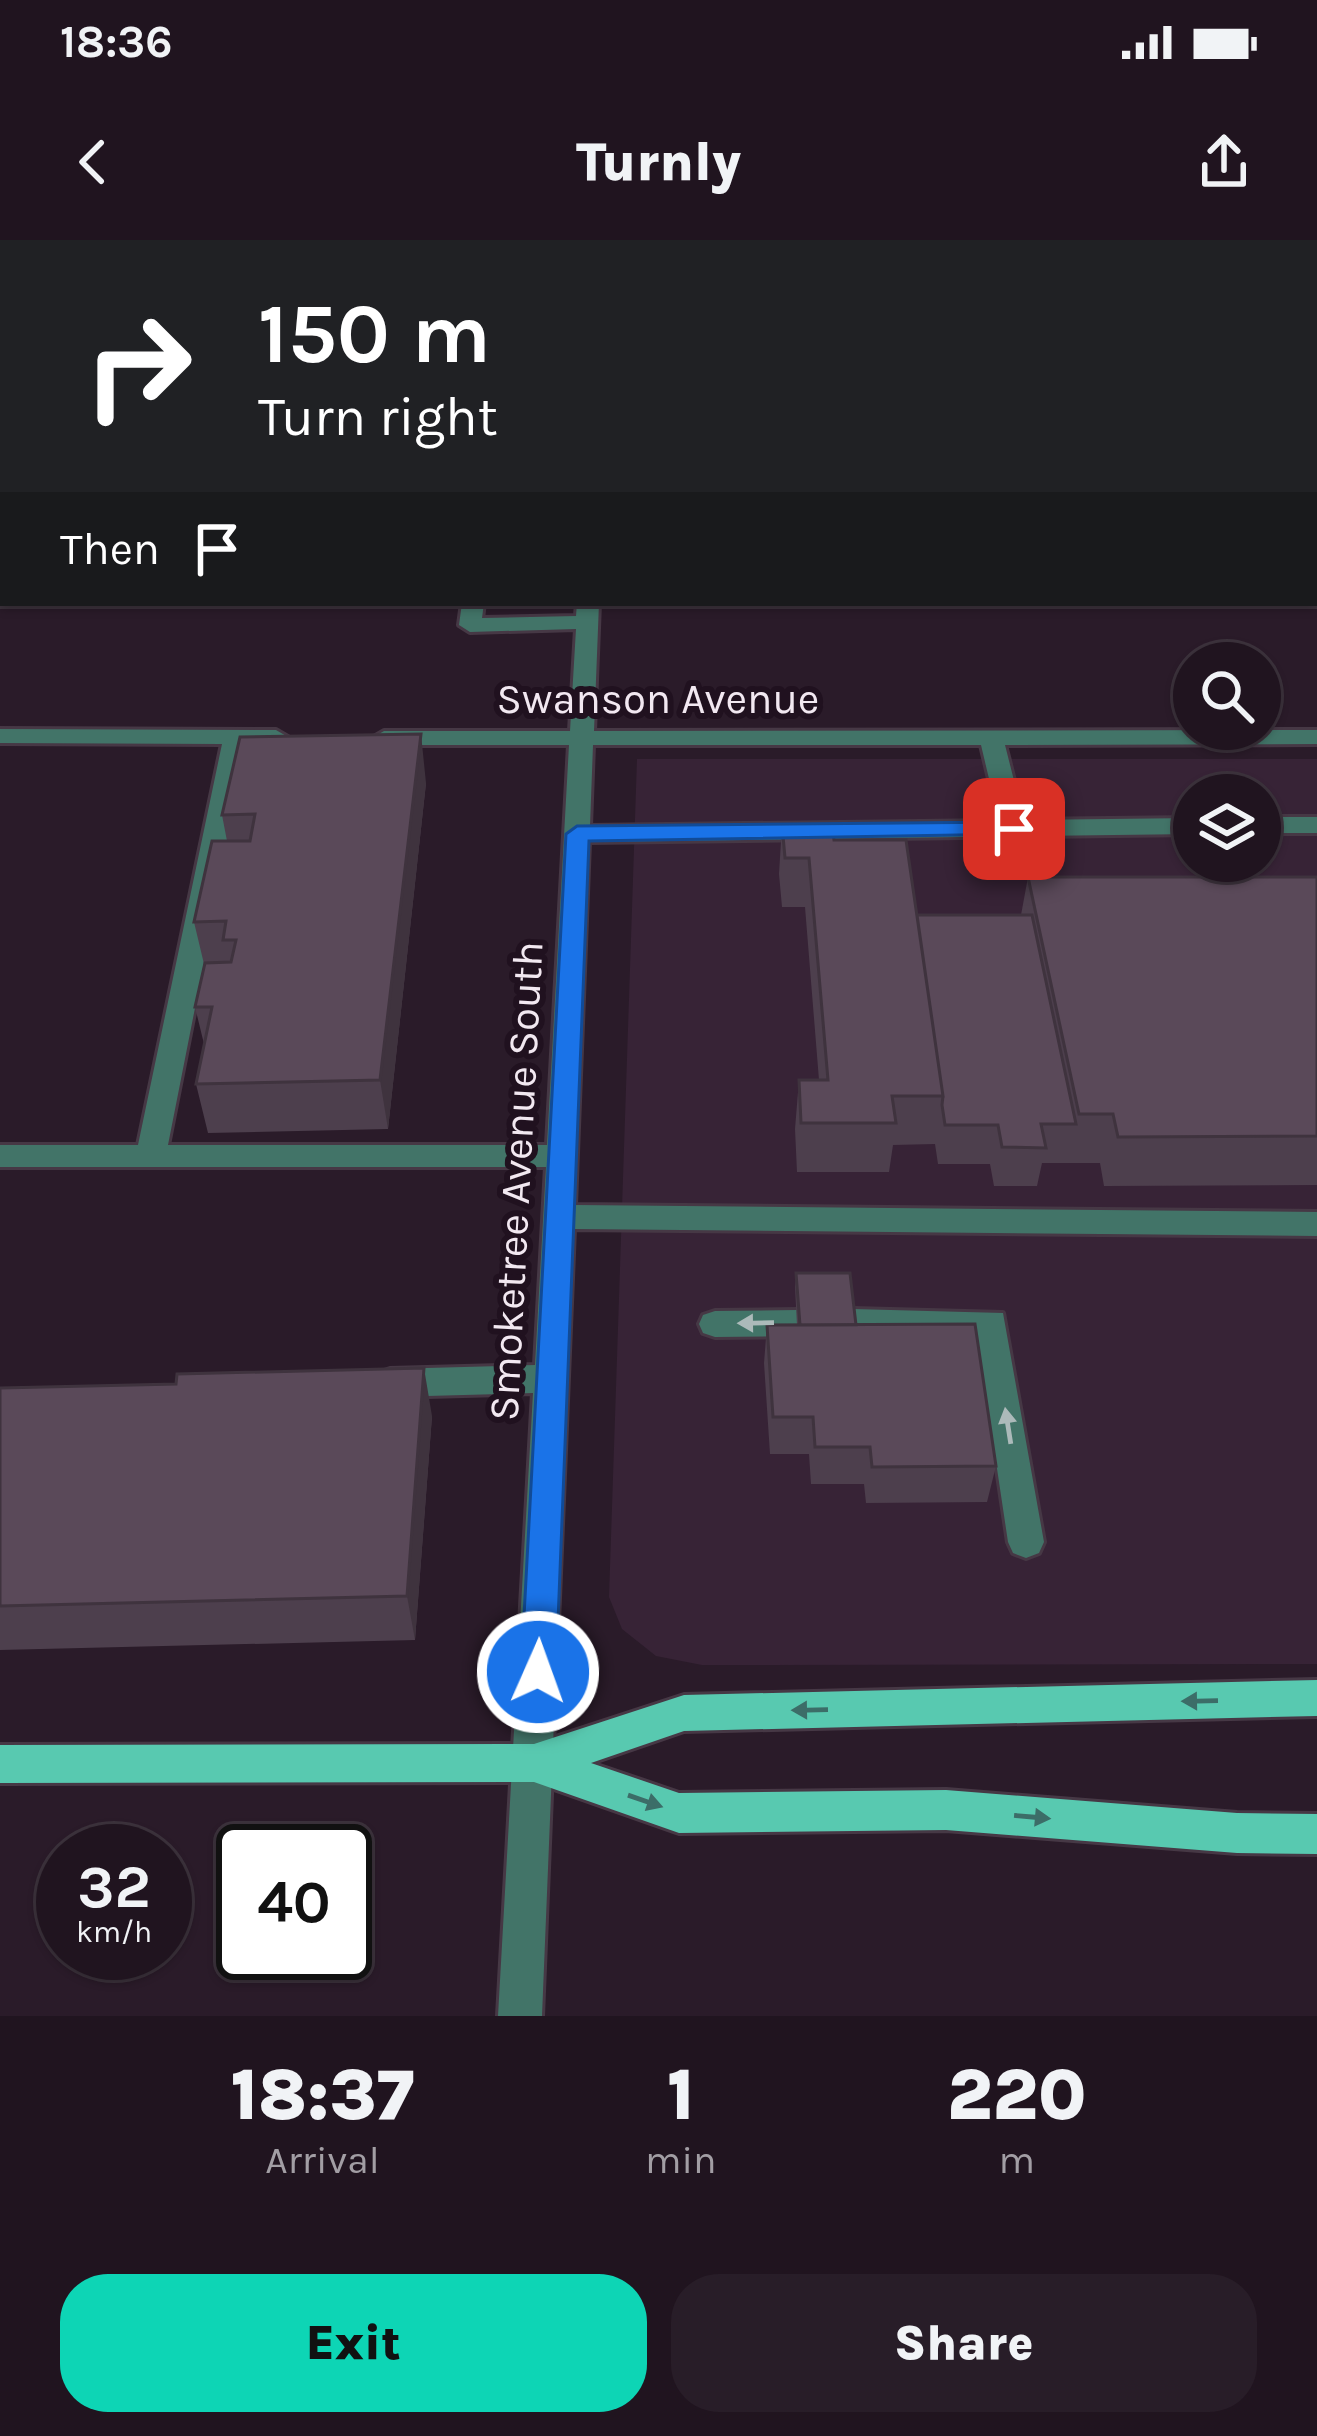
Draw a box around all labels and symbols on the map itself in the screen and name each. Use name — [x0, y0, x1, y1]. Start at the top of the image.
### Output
street label: Swanson Avenue — [497, 674, 819, 724]
pin — [963, 778, 1065, 880]
street label: Smoketree Avenue South — [478, 940, 554, 1422]
one-way arrow — [736, 1313, 774, 1333]
one-way arrow — [998, 1407, 1017, 1444]
position arrow — [475, 1609, 601, 1735]
one-way arrow — [1180, 1691, 1218, 1710]
one-way arrow — [790, 1700, 828, 1719]
one-way arrow — [627, 1793, 663, 1811]
one-way arrow — [1014, 1808, 1052, 1827]
speed limit sign: 40 — [216, 1824, 372, 1980]

